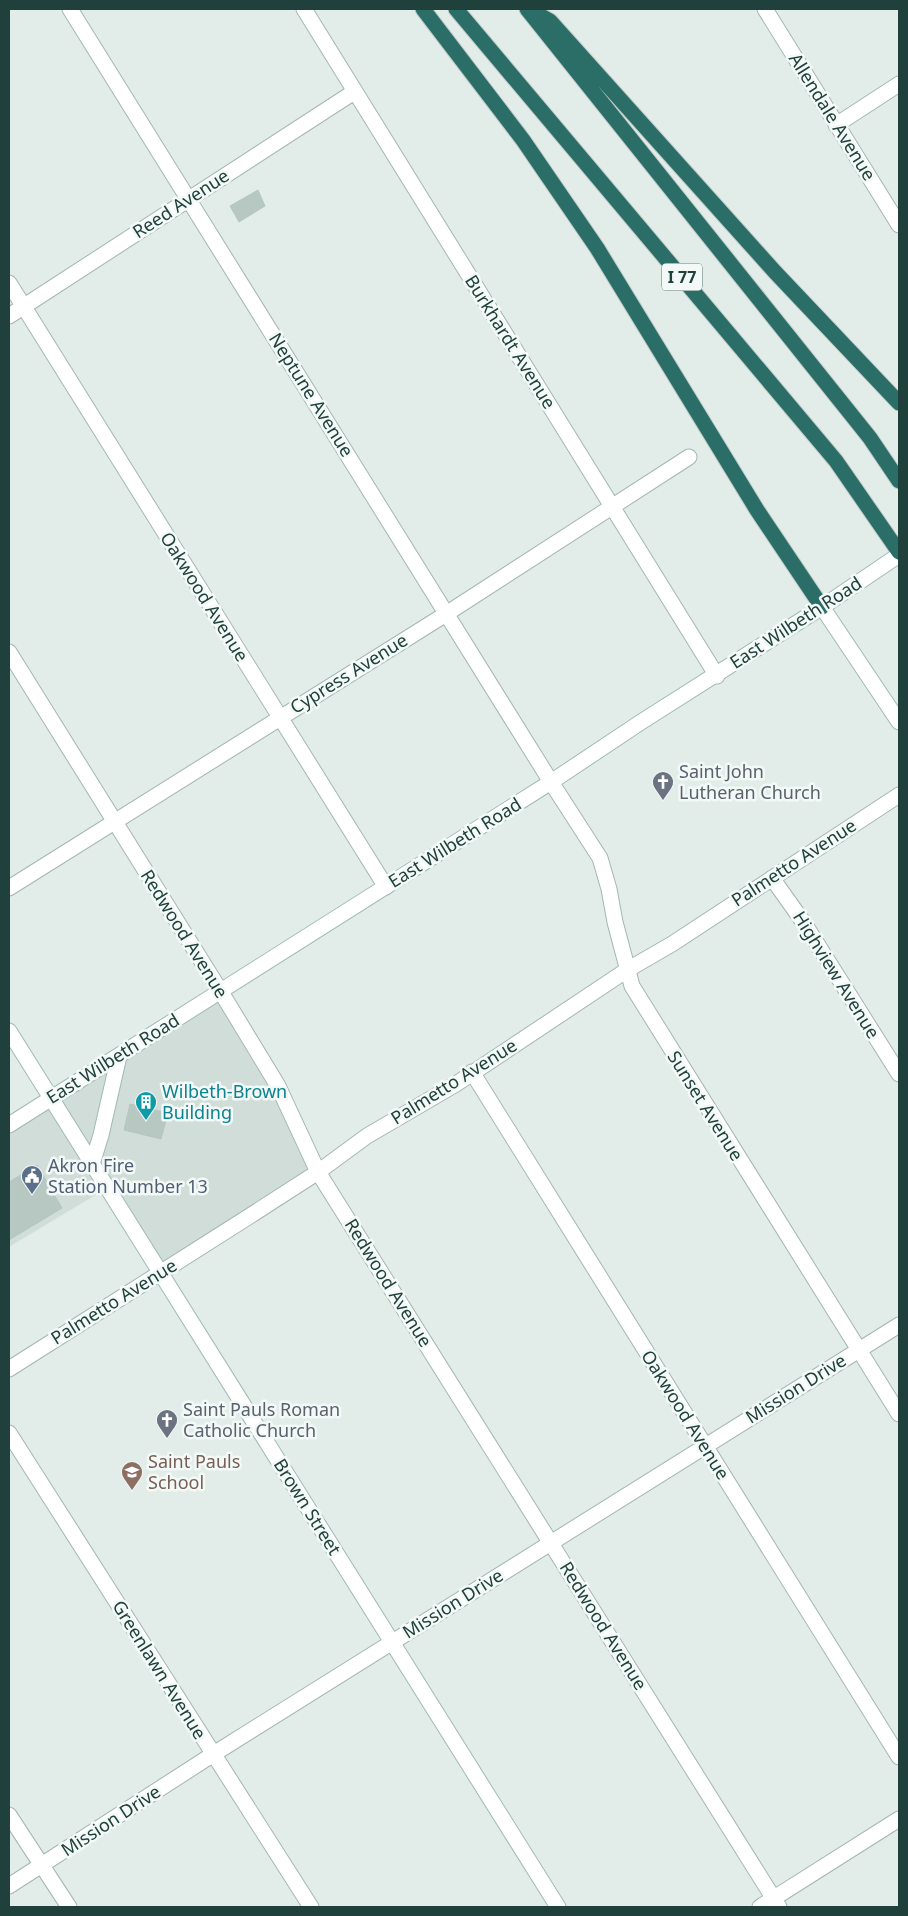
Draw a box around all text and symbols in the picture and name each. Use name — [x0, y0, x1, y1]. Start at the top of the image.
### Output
street label: Allendale Avenue — [784, 48, 882, 185]
street label: Reed Avenue — [128, 163, 233, 243]
road number: I 77 — [662, 264, 702, 290]
street label: Burkhardt Avenue — [460, 270, 562, 413]
street label: Neptune Avenue — [264, 328, 360, 461]
street label: Oakwood Avenue — [155, 527, 254, 666]
street label: East Wilbeth Road — [725, 571, 866, 674]
street label: Cypress Avenue — [285, 627, 412, 719]
place label: Saint John Lutheran Church — [679, 759, 821, 804]
church icon: Saint John Lutheran Church — [651, 770, 675, 801]
street label: East Wilbeth Road — [383, 792, 526, 893]
street label: Palmetto Avenue — [726, 813, 861, 912]
street label: Redwood Avenue — [136, 865, 234, 1002]
street label: Highview Avenue — [788, 906, 886, 1043]
street label: East Wilbeth Road — [41, 1008, 184, 1109]
street label: Palmetto Avenue — [386, 1033, 521, 1130]
street label: Sunset Avenue — [662, 1046, 749, 1165]
place label: Wilbeth-Brown Building — [162, 1079, 287, 1124]
building icon: Wilbeth-Brown Building — [134, 1090, 158, 1121]
place label: Akron Fire Station Number 13 — [48, 1153, 208, 1198]
public building icon: Akron Fire Station Number 13 — [20, 1164, 44, 1195]
street label: Redwood Avenue — [340, 1214, 438, 1351]
street label: Palmetto Avenue — [46, 1253, 181, 1350]
street label: Oakwood Avenue — [636, 1345, 735, 1484]
street label: Mission Drive — [741, 1348, 850, 1429]
place label: Saint Pauls Roman Catholic Church — [183, 1397, 340, 1442]
church icon: Saint Pauls Roman Catholic Church — [155, 1408, 179, 1439]
place label: Saint Pauls School — [148, 1449, 240, 1494]
street label: Brown Street — [269, 1454, 347, 1560]
school or university icon: Saint Pauls School — [120, 1460, 144, 1491]
street label: Redwood Avenue — [555, 1557, 653, 1694]
street label: Mission Drive — [398, 1563, 507, 1644]
street label: Greenlawn Avenue — [107, 1595, 212, 1743]
street label: Mission Drive — [56, 1779, 165, 1861]

